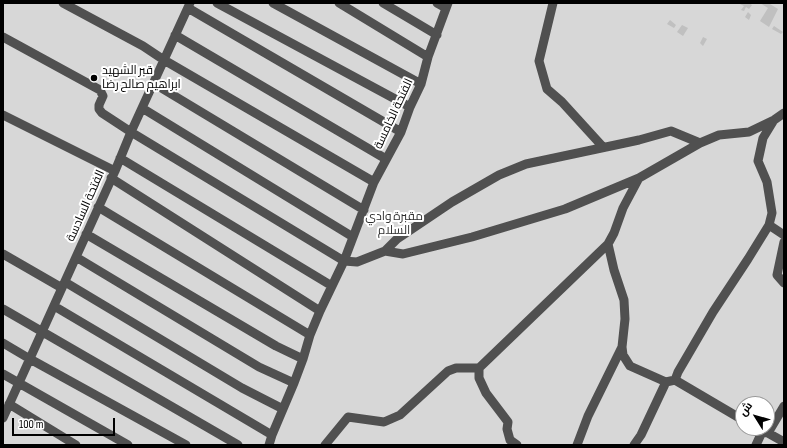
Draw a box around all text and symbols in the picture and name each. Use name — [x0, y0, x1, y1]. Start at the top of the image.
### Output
place label: قبر الشهيد ابراهيم صالح رضا — [102, 64, 181, 92]
marker: قبر الشهيد ابراهيم صالح رضا — [89, 73, 99, 83]
street label: الفتحة الخامسة — [371, 76, 417, 152]
street label: الفتحة السادسة — [64, 168, 108, 244]
park label: مقبرة وادي السلام — [365, 210, 423, 238]
north arrow — [735, 396, 775, 436]
text: ش — [736, 400, 755, 419]
scale bar — [14, 410, 117, 436]
text: 100 m — [19, 417, 44, 432]

